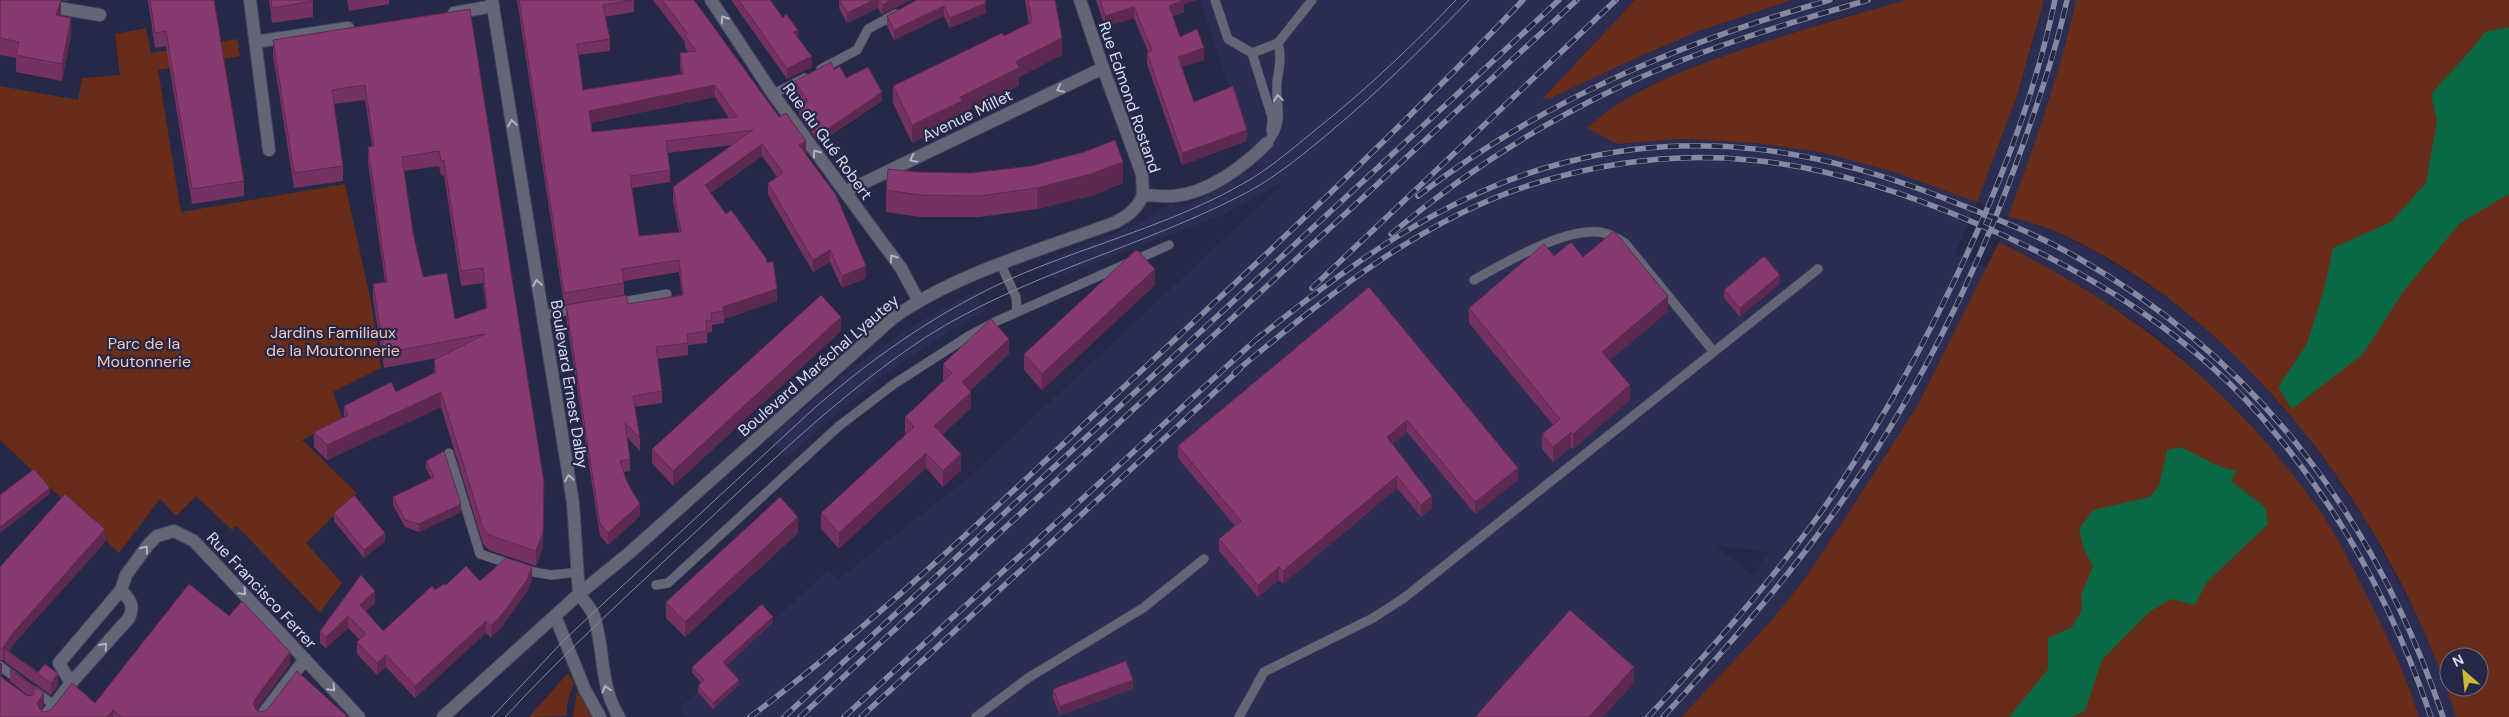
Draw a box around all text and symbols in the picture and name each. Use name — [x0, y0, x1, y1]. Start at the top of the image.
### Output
one-way arrow — [721, 15, 730, 25]
street label: Rue Edmond Rostand — [1094, 19, 1165, 176]
street label: Rue du Gué Robert — [778, 79, 877, 204]
one-way arrow — [1056, 83, 1065, 93]
street label: Avenue Millet — [919, 84, 1016, 146]
one-way arrow — [1273, 94, 1284, 102]
one-way arrow — [507, 118, 517, 127]
one-way arrow — [813, 149, 822, 159]
one-way arrow — [909, 153, 918, 164]
one-way arrow — [891, 255, 899, 264]
one-way arrow — [533, 279, 543, 288]
street label: Boulevard Maréchal Lyautey — [734, 290, 903, 441]
street label: Boulevard Ernest Dalby — [546, 298, 593, 470]
park label: Jardins Familiaux de la Moutonnerie — [266, 322, 400, 361]
park label: Parc de la Moutonnerie — [97, 333, 191, 372]
one-way arrow — [564, 474, 575, 482]
street label: Rue Francisco Ferrer — [202, 528, 321, 653]
one-way arrow — [140, 545, 149, 554]
one-way arrow — [237, 587, 246, 596]
one-way arrow — [98, 643, 107, 652]
north arrow — [2439, 647, 2489, 697]
text: N — [2449, 650, 2467, 671]
one-way arrow — [326, 682, 335, 691]
one-way arrow — [602, 685, 612, 693]

